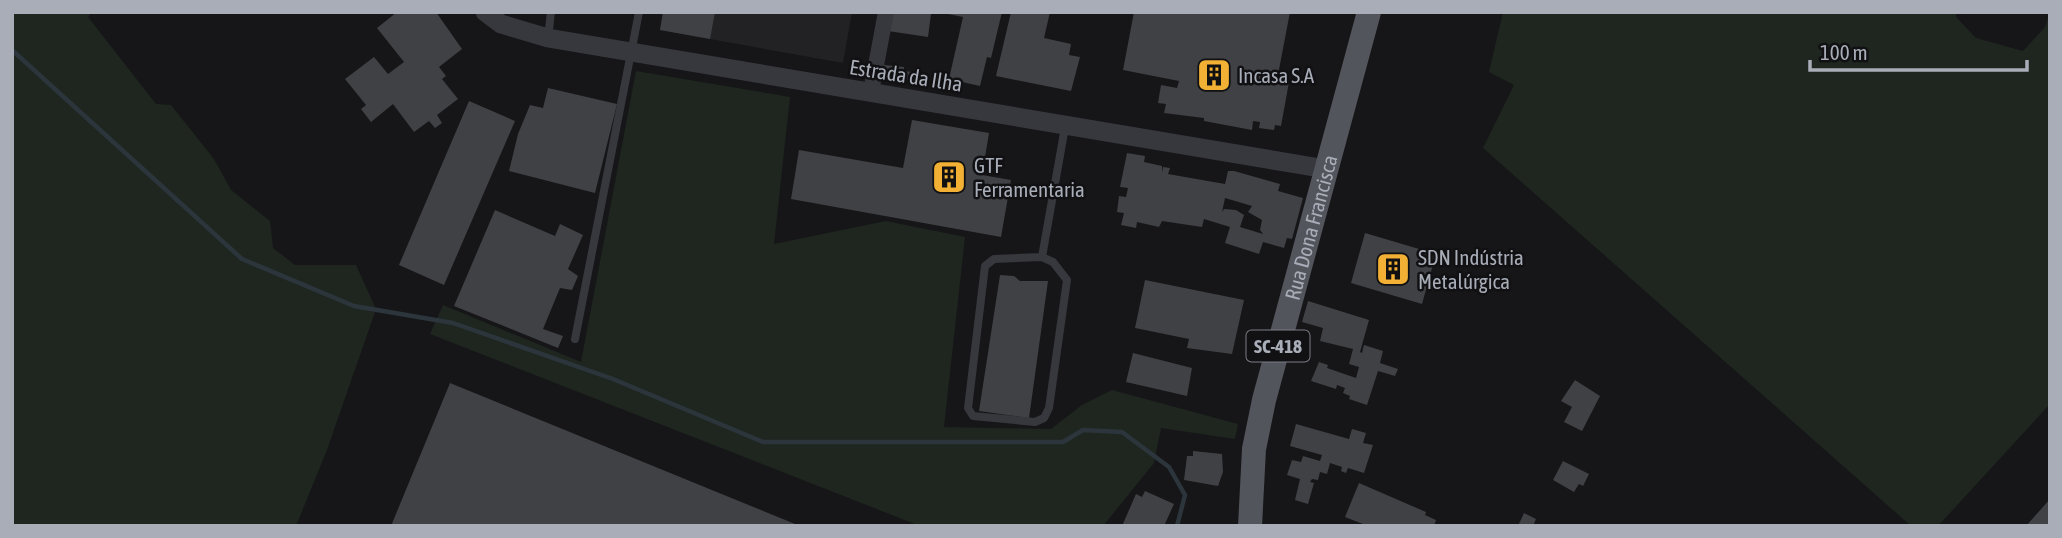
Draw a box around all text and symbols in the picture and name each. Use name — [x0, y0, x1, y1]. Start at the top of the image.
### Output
scale bar — [1810, 28, 2027, 72]
text: 100 m — [1820, 40, 1868, 64]
street label: Estrada da Ilha — [848, 54, 964, 96]
building icon: Incasa S.A — [1195, 56, 1233, 94]
place label: Incasa S.A — [1238, 63, 1315, 87]
street label: Rua Dona Francisca — [1280, 152, 1342, 302]
place label: GTF Ferramentaria — [974, 153, 1085, 201]
building icon: GTF Ferramentaria — [930, 158, 968, 196]
place label: SDN Indústria Metalúrgica — [1418, 245, 1524, 293]
building icon: SDN Indústria Metalúrgica — [1374, 250, 1412, 288]
road number: SC-418 — [1246, 330, 1310, 362]

